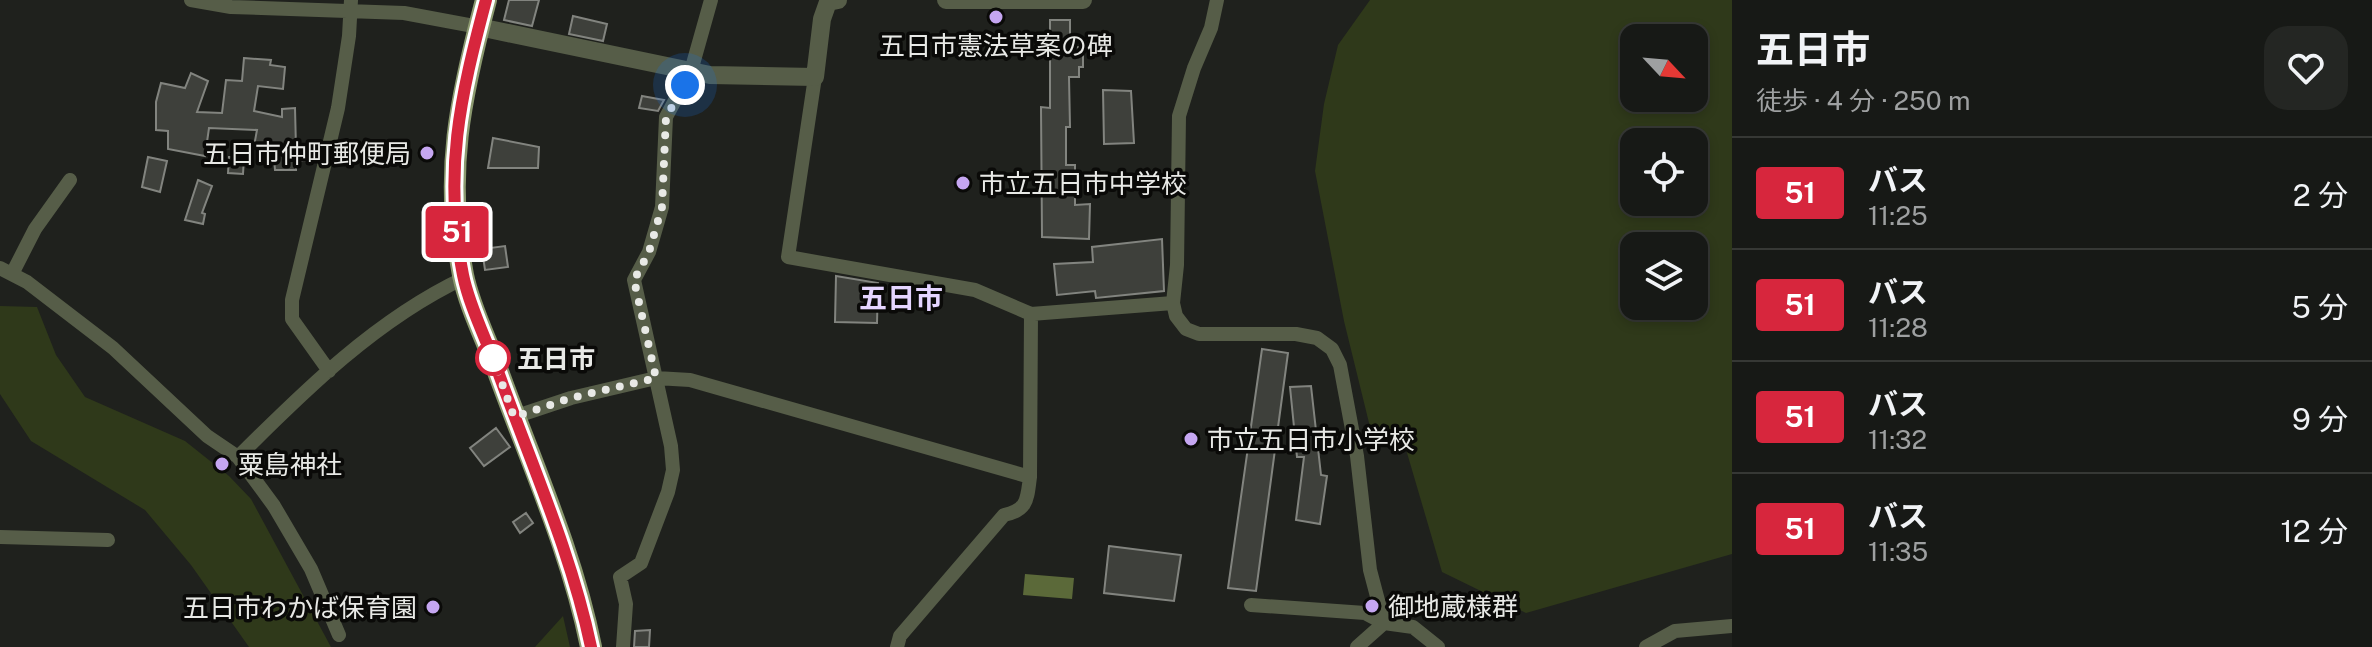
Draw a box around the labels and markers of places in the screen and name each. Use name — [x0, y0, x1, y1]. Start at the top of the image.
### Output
marker: 五日市憲法草案の碑 — [987, 8, 1005, 26]
place label: 五日市憲法草案の碑 — [879, 30, 1113, 61]
place label: 五日市仲町郵便局 — [203, 138, 411, 169]
marker: 五日市仲町郵便局 — [418, 144, 436, 162]
place label: 市立五日市中学校 — [979, 168, 1187, 199]
marker: 市立五日市中学校 — [954, 174, 972, 192]
marker: 五日市 — [476, 341, 510, 375]
place label: 五日市 — [517, 343, 595, 374]
place label: 市立五日市小学校 — [1207, 424, 1415, 455]
marker: 市立五日市小学校 — [1182, 430, 1200, 448]
place label: 粟島神社 — [238, 449, 342, 480]
marker: 粟島神社 — [213, 455, 231, 473]
place label: 御地蔵様群 — [1388, 591, 1518, 622]
place label: 五日市わかば保育園 — [183, 592, 417, 623]
marker: 御地蔵様群 — [1363, 597, 1381, 615]
marker: 五日市わかば保育園 — [424, 598, 442, 616]

